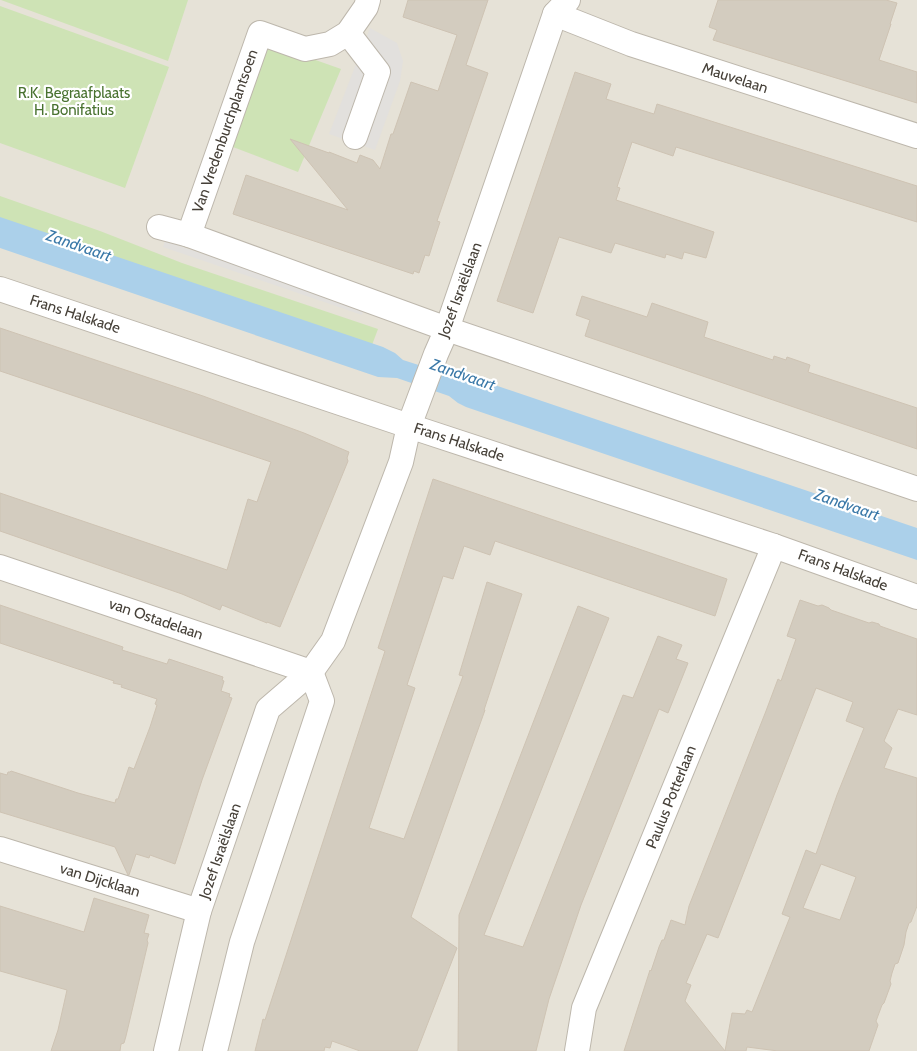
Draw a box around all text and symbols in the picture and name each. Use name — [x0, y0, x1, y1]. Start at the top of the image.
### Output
street label: Van Vredenburchplantsoen — [189, 47, 261, 215]
street label: Mauvelaan — [700, 59, 770, 97]
park label: R.K. Begraafplaats H. Bonifatius — [18, 84, 130, 119]
water label: Zandvaart — [43, 225, 115, 266]
street label: Jozef Israëlslaan — [434, 240, 486, 341]
street label: Frans Halskade — [27, 291, 123, 337]
water label: Zandvaart — [427, 354, 499, 395]
street label: Frans Halskade — [411, 419, 507, 465]
water label: Zandvaart — [811, 484, 883, 525]
street label: Frans Halskade — [796, 545, 891, 595]
street label: van Ostadelaan — [106, 594, 206, 644]
street label: Paulus Potterlaan — [642, 743, 700, 851]
street label: Jozef Israëlslaan — [195, 801, 245, 902]
street label: van Dijcklaan — [58, 859, 142, 901]

